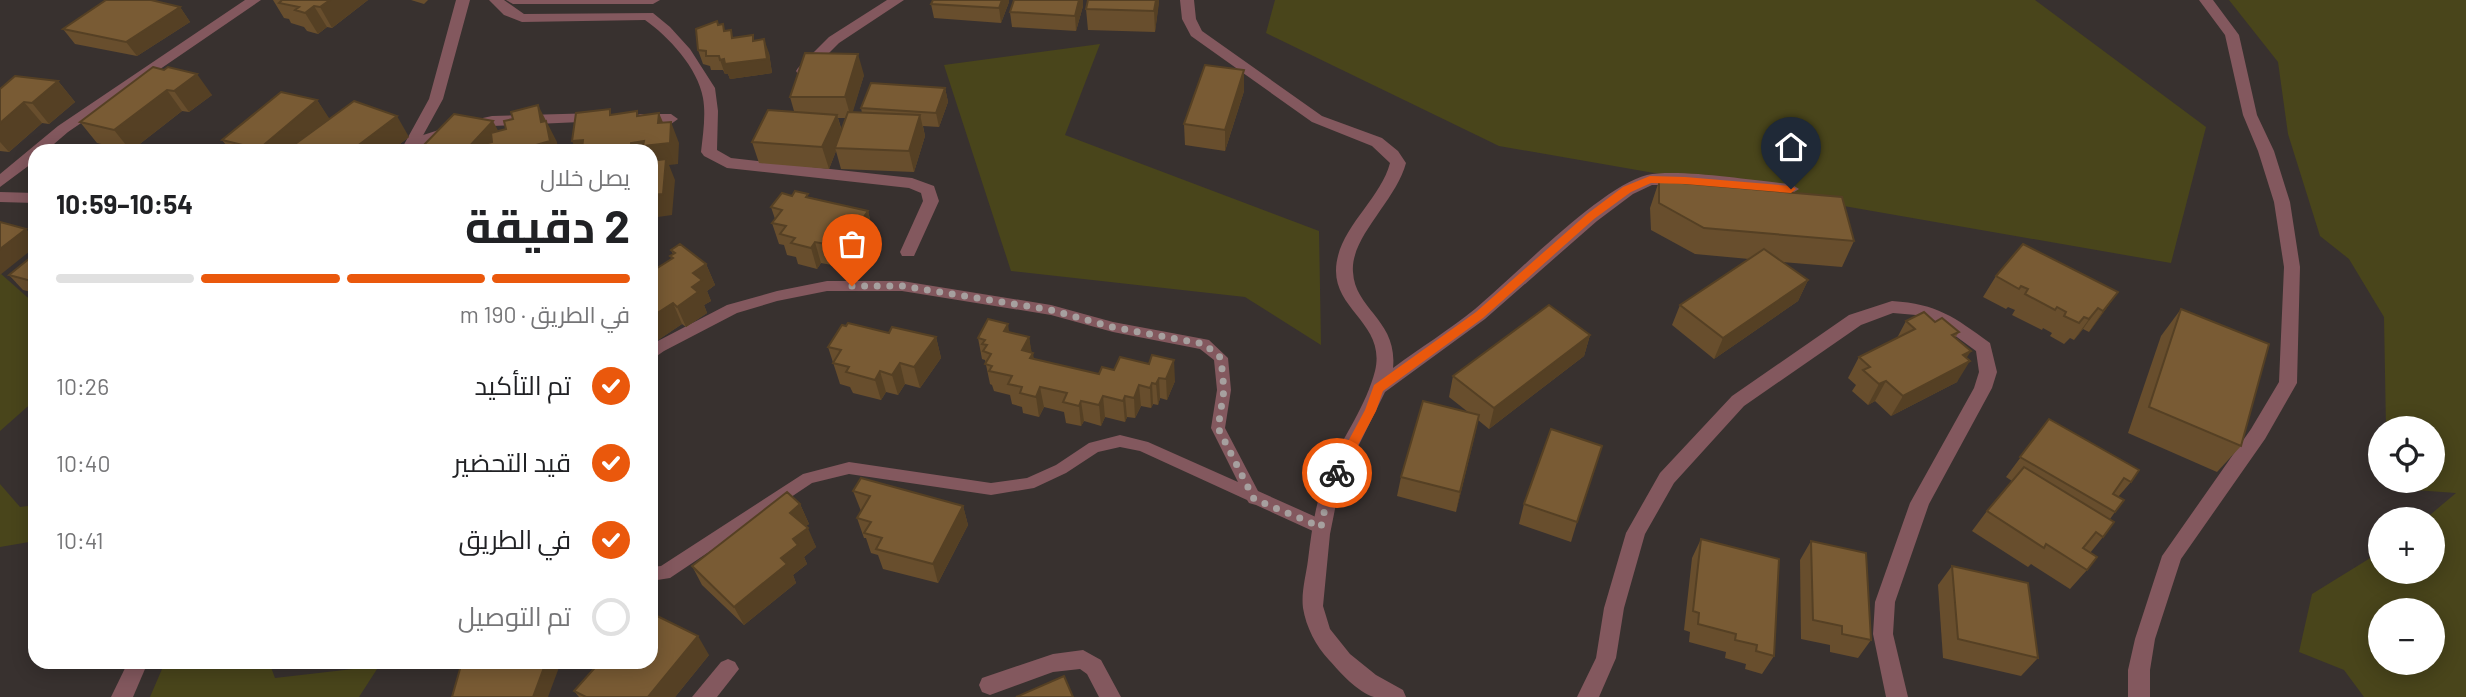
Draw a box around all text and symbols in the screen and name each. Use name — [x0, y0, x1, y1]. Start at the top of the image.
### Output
pin — [1761, 117, 1821, 189]
icon: home — [1772, 128, 1810, 166]
text: يصل خلال — [540, 163, 630, 191]
text: 10:54–10:59 — [56, 188, 193, 219]
text: 2 دقيقة — [465, 197, 630, 252]
pin — [822, 214, 882, 286]
icon: bag — [833, 225, 871, 263]
text: في الطريق · 190 m — [460, 300, 630, 328]
icon: check — [592, 367, 630, 405]
text: تم التأكيد — [474, 369, 571, 400]
text: 10:26 — [56, 372, 109, 400]
map controls — [2368, 416, 2445, 675]
button: locate — [2368, 416, 2445, 493]
courier — [1302, 438, 1372, 508]
icon: check — [592, 444, 630, 482]
text: قيد التحضير — [453, 446, 571, 477]
text: 10:40 — [56, 449, 111, 477]
icon: bike — [1318, 454, 1356, 492]
button: + — [2368, 507, 2445, 584]
icon: check — [592, 521, 630, 559]
text: في الطريق — [458, 523, 571, 554]
text: 10:41 — [56, 526, 103, 554]
button: − — [2368, 598, 2445, 675]
text: تم التوصيل — [458, 600, 571, 631]

